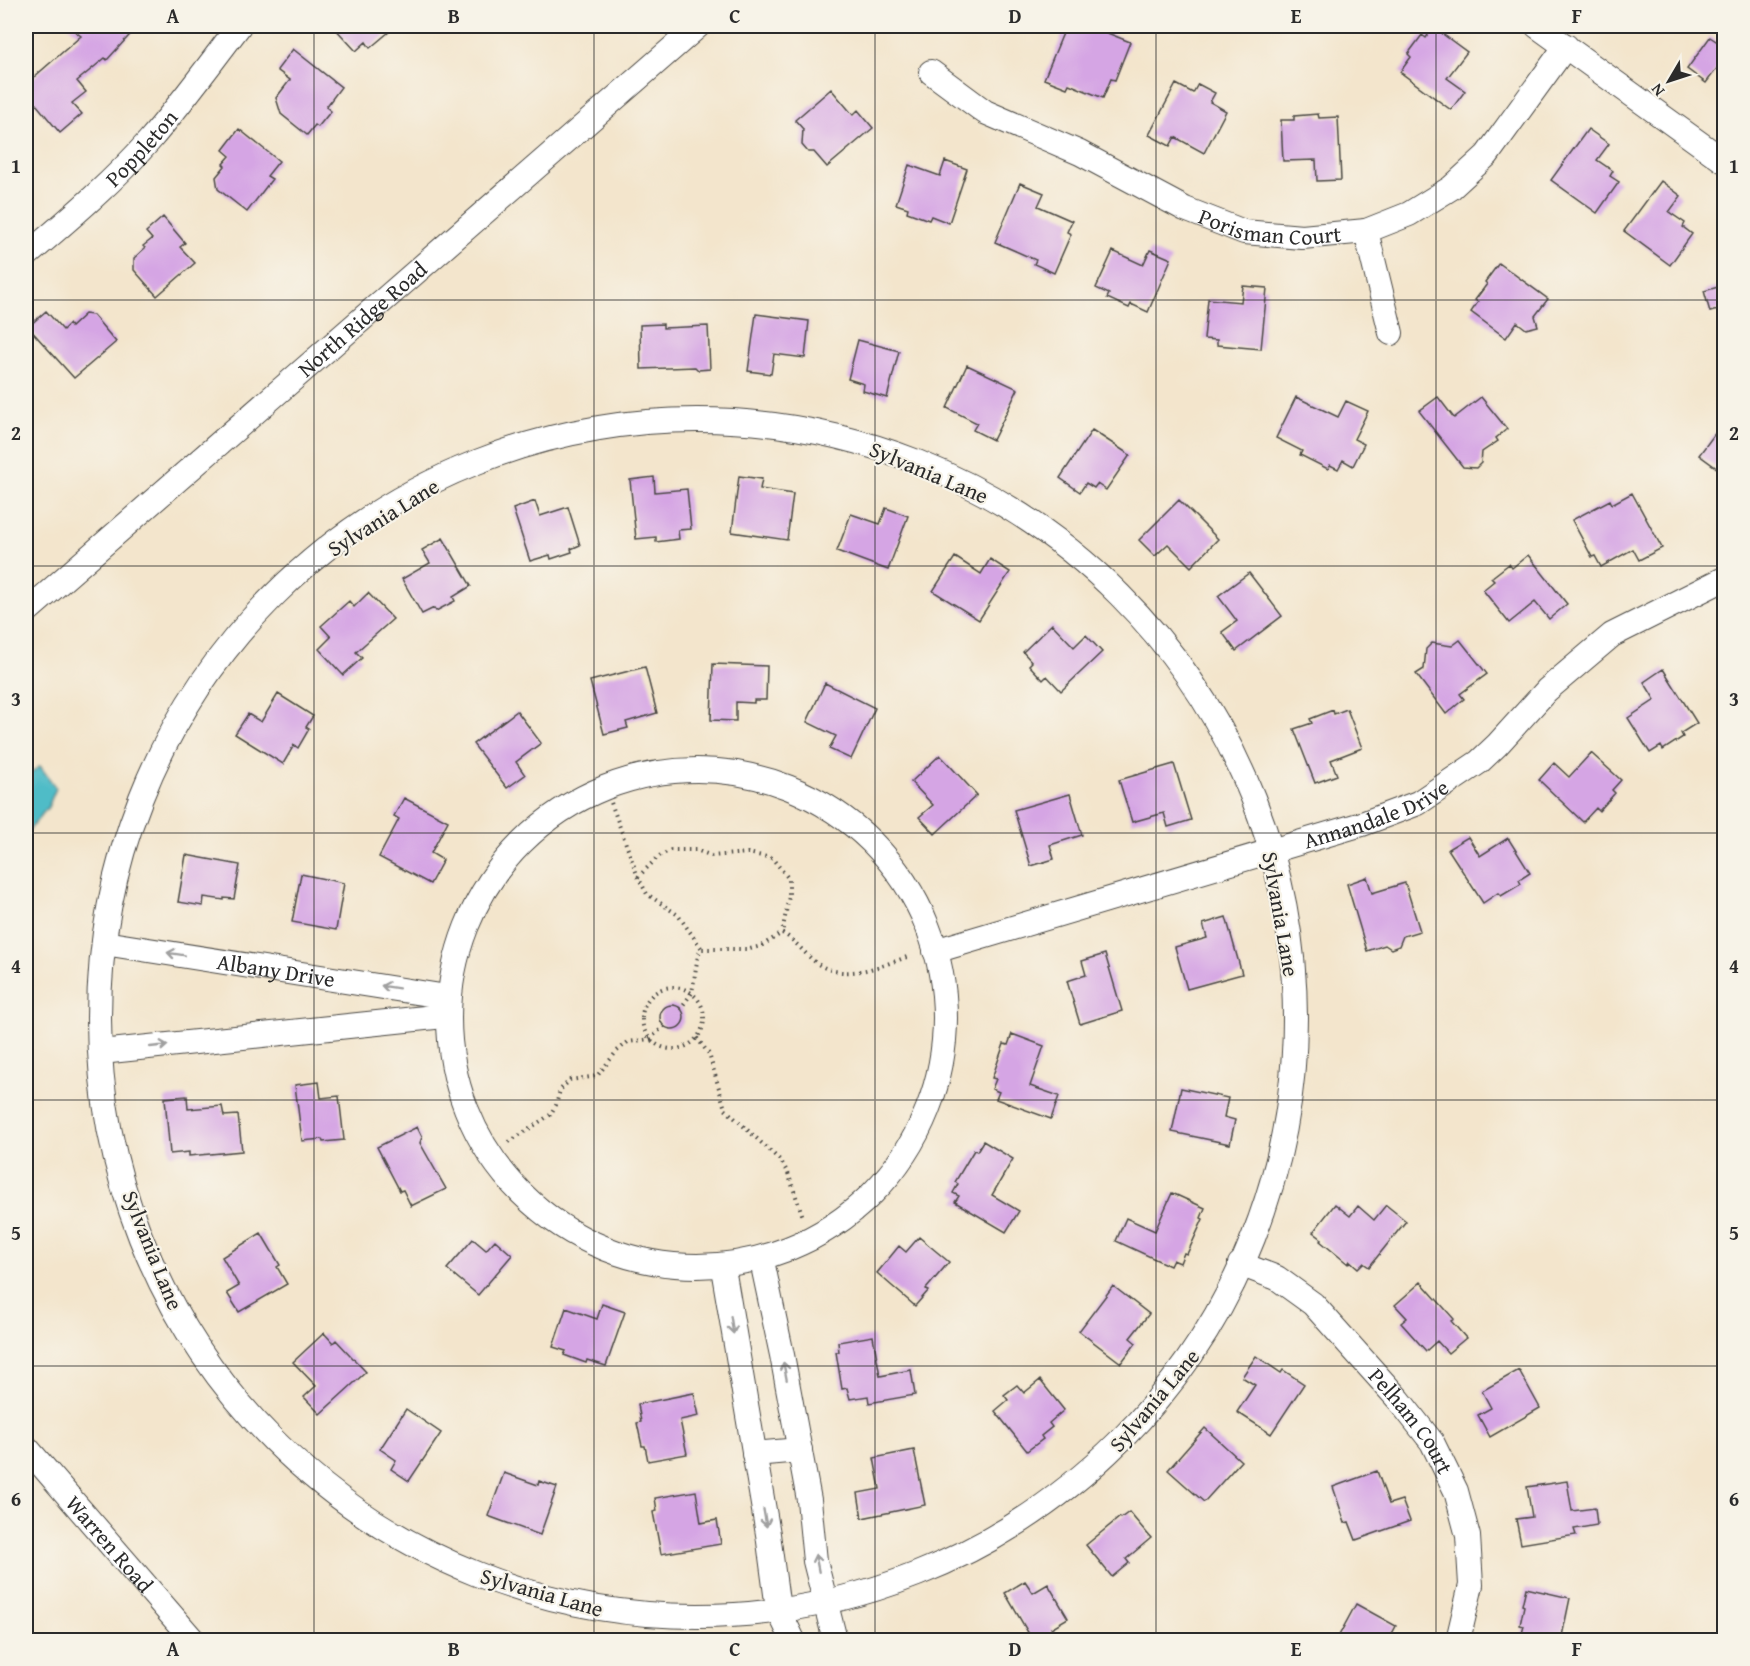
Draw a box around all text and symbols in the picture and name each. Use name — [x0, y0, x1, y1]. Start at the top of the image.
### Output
text: A — [167, 1, 180, 30]
text: B — [448, 1, 460, 30]
text: C — [729, 1, 741, 30]
text: D — [1008, 1, 1022, 30]
text: E — [1291, 1, 1302, 30]
text: F — [1572, 1, 1582, 30]
north arrow — [1639, 51, 1699, 111]
text: N — [1644, 78, 1670, 102]
street label: Poppleton — [98, 102, 185, 194]
text: 1 — [11, 151, 21, 180]
text: 1 — [1729, 151, 1739, 180]
street label: Porisman Court — [1194, 200, 1343, 253]
street label: North Ridge Road — [290, 253, 434, 384]
text: 2 — [11, 418, 21, 447]
text: 2 — [1729, 418, 1739, 447]
street label: Sylvania Lane — [865, 433, 993, 511]
street label: Sylvania Lane — [321, 470, 445, 564]
text: 3 — [11, 684, 21, 713]
text: 3 — [1729, 684, 1739, 713]
street label: Annandale Drive — [1300, 771, 1455, 857]
street label: Sylvania Lane — [1254, 849, 1308, 979]
street label: Albany Drive — [215, 945, 337, 995]
one-way arrow — [167, 949, 187, 960]
text: 4 — [11, 951, 21, 980]
text: 4 — [1729, 951, 1739, 980]
one-way arrow — [380, 982, 400, 993]
one-way arrow — [148, 1040, 168, 1051]
street label: Sylvania Lane — [114, 1185, 192, 1315]
text: 5 — [11, 1218, 21, 1247]
text: 5 — [1729, 1218, 1739, 1247]
one-way arrow — [727, 1315, 738, 1335]
street label: Sylvania Lane — [1101, 1341, 1207, 1459]
street label: Pelham Court — [1361, 1360, 1461, 1479]
one-way arrow — [779, 1362, 790, 1381]
text: 6 — [11, 1484, 21, 1513]
text: 6 — [1729, 1484, 1739, 1513]
street label: Warren Road — [59, 1488, 161, 1600]
one-way arrow — [760, 1507, 771, 1527]
one-way arrow — [811, 1554, 822, 1574]
street label: Sylvania Lane — [477, 1559, 607, 1625]
text: A — [167, 1634, 180, 1663]
text: B — [448, 1634, 460, 1663]
text: C — [729, 1634, 741, 1663]
text: D — [1008, 1634, 1022, 1663]
text: E — [1291, 1634, 1302, 1663]
text: F — [1572, 1634, 1582, 1663]

